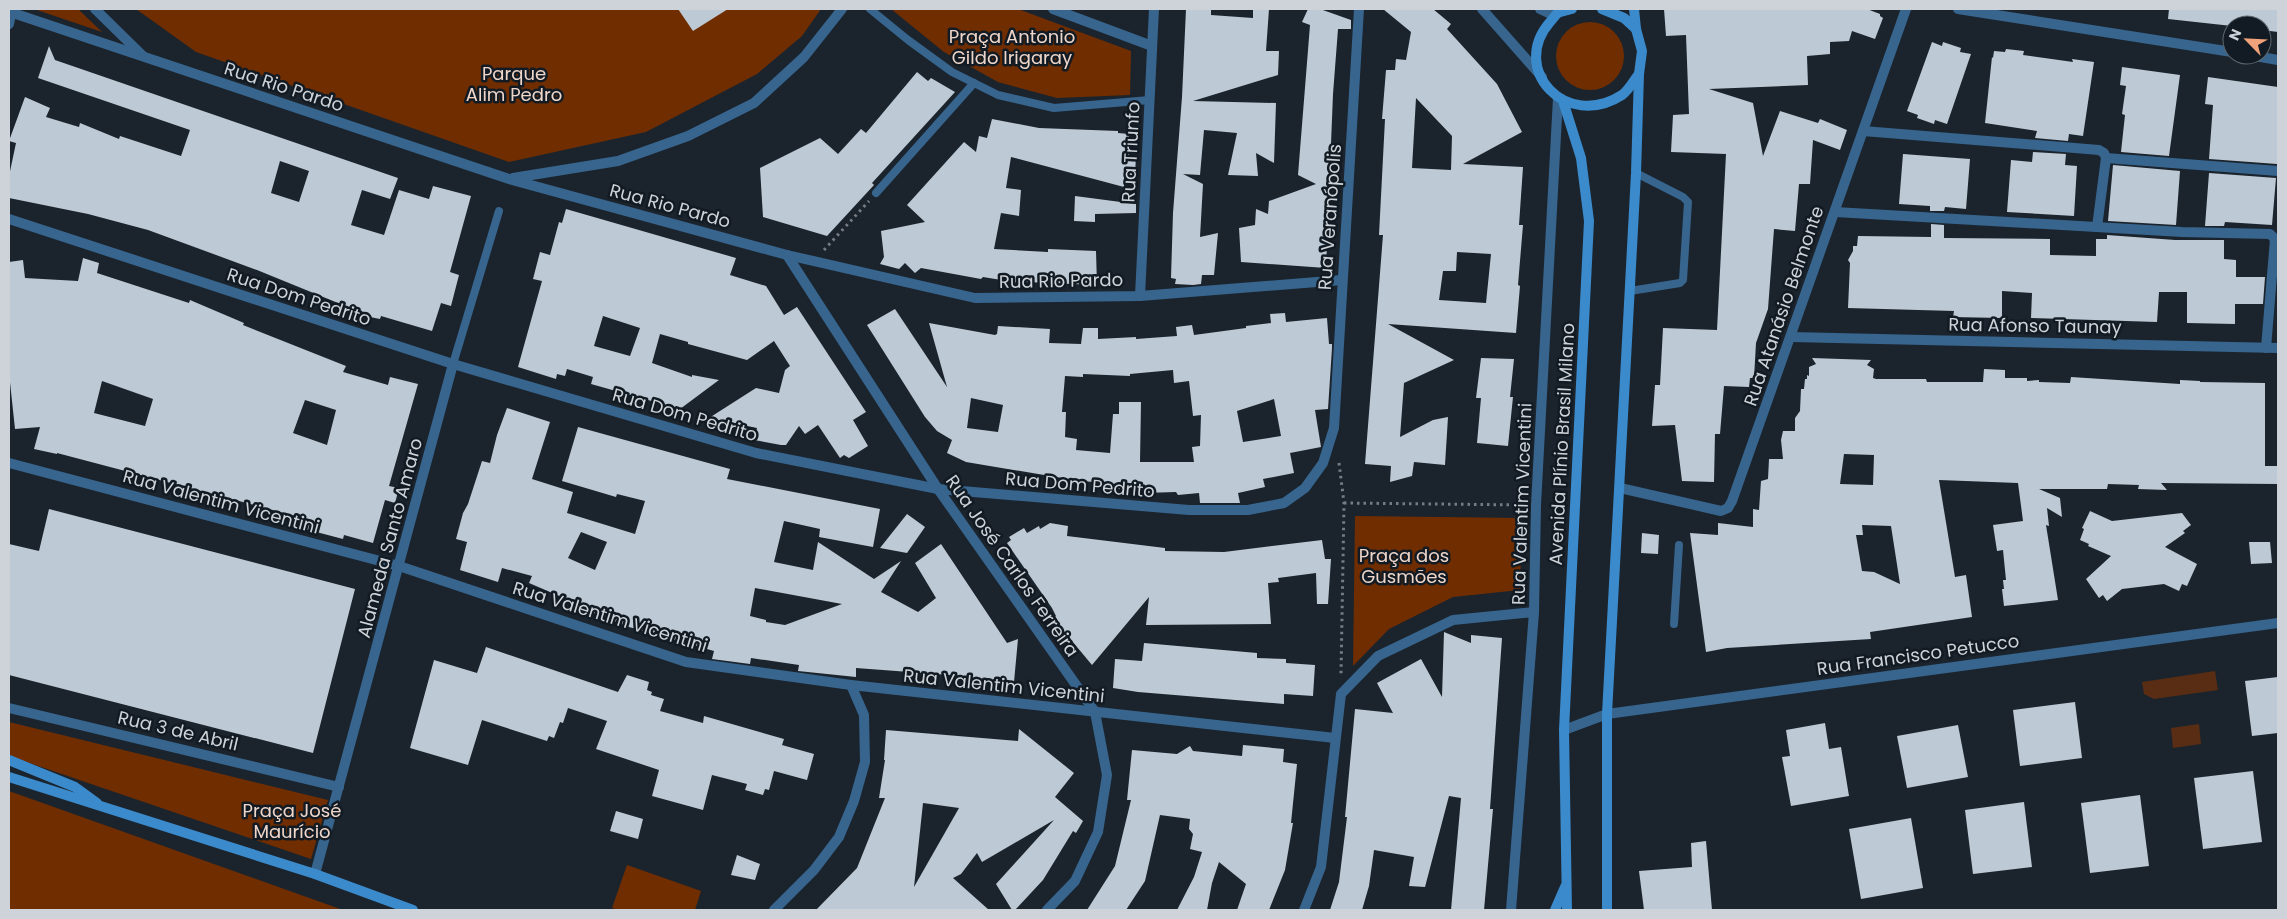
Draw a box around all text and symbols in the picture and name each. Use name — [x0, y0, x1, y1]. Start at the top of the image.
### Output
north arrow — [2222, 15, 2272, 65]
park label: Praça Antonio Gildo Irigaray — [949, 24, 1075, 70]
text: N — [2224, 26, 2246, 44]
street label: Rua Rio Pardo — [221, 55, 347, 118]
park label: Parque Alim Pedro — [466, 61, 562, 107]
street label: Rua Triunfo — [1115, 101, 1146, 203]
street label: Rua Veranópolis — [1312, 143, 1347, 291]
street label: Rua Rio Pardo — [607, 177, 733, 234]
street label: Rua Atanásio Belmonte — [1738, 202, 1830, 409]
street label: Rua Dom Pedrito — [224, 261, 374, 332]
street label: Rua Rio Pardo — [999, 267, 1123, 294]
street label: Rua Afonso Taunay — [1948, 311, 2122, 340]
street label: Avenida Plínio Brasil Milano — [1543, 322, 1580, 566]
street label: Rua Dom Pedrito — [610, 382, 761, 447]
street label: Rua Valentim Vicentini — [1505, 402, 1538, 606]
street label: Alameda Santo Amaro — [351, 435, 428, 640]
street label: Rua Valentim Vicentini — [120, 463, 322, 540]
street label: Rua Dom Pedrito — [1004, 466, 1156, 503]
street label: Rua José Carlos Ferreira — [940, 470, 1085, 662]
park label: Praça dos Gusmões — [1359, 543, 1449, 589]
street label: Rua Valentim Vicentini — [510, 575, 711, 658]
street label: Rua Francisco Petucco — [1815, 628, 2021, 681]
street label: Rua Valentim Vicentini — [902, 662, 1106, 709]
street label: Rua 3 de Abril — [115, 705, 241, 757]
park label: Praça José Maurício — [243, 798, 341, 844]

